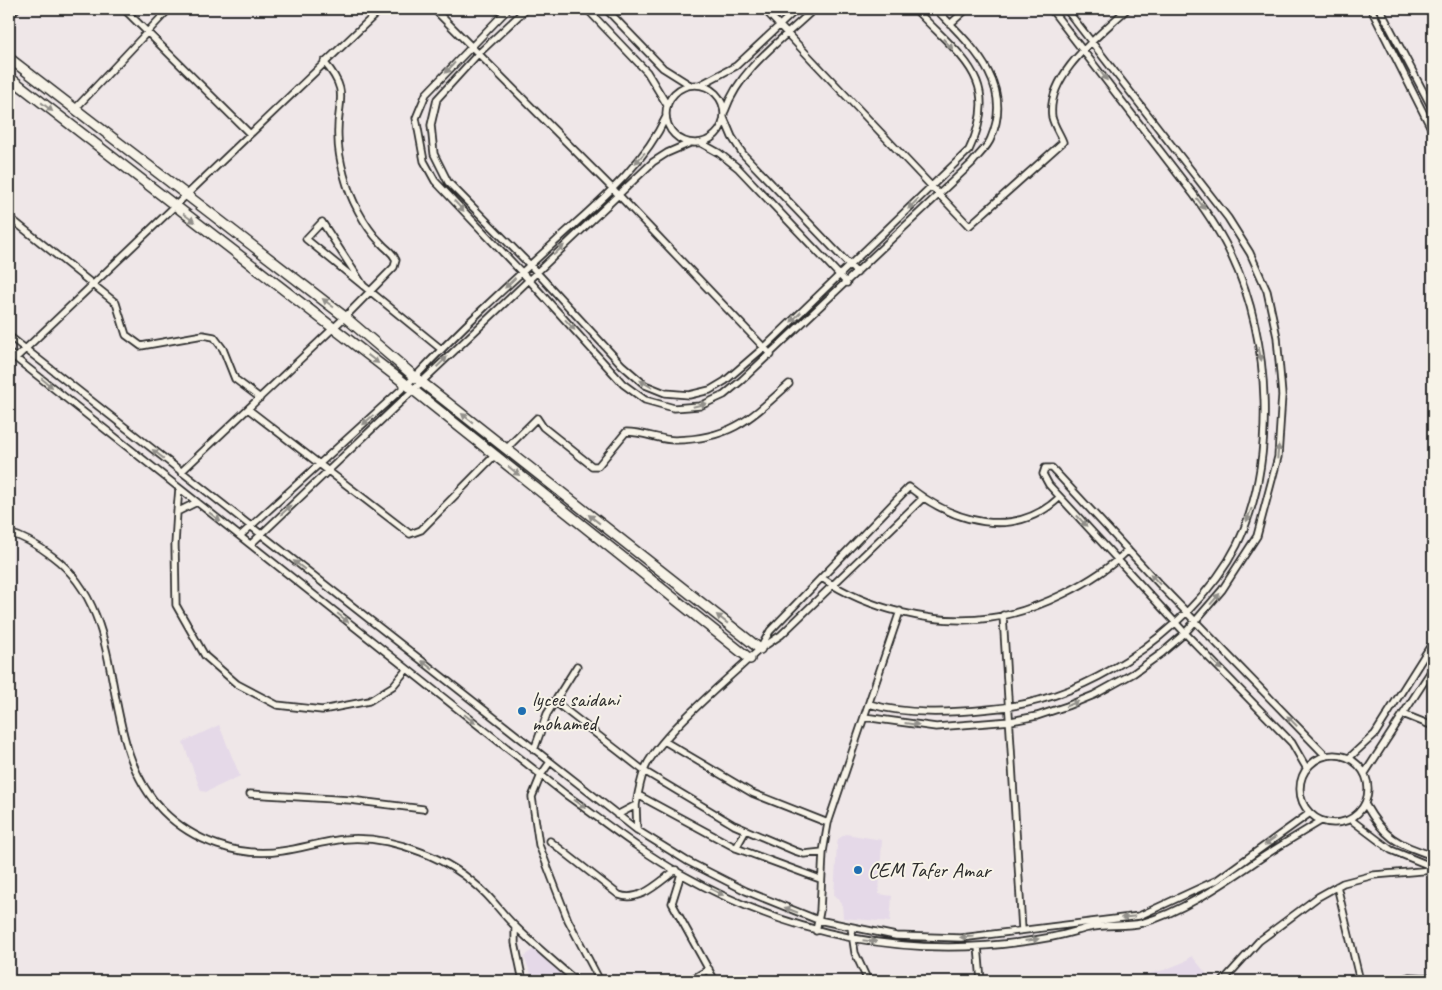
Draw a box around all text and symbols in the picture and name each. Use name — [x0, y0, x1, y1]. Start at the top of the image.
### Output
one-way arrow — [942, 38, 954, 50]
one-way arrow — [444, 62, 456, 74]
one-way arrow — [1098, 68, 1108, 82]
one-way arrow — [40, 101, 53, 112]
one-way arrow — [634, 152, 646, 164]
one-way arrow — [1196, 197, 1206, 211]
one-way arrow — [907, 198, 919, 210]
one-way arrow — [453, 200, 465, 212]
one-way arrow — [182, 213, 196, 223]
one-way arrow — [553, 244, 565, 256]
one-way arrow — [505, 277, 517, 289]
one-way arrow — [322, 298, 335, 309]
one-way arrow — [790, 311, 802, 323]
one-way arrow — [564, 318, 576, 330]
one-way arrow — [1256, 347, 1264, 362]
one-way arrow — [366, 354, 379, 365]
one-way arrow — [436, 356, 448, 368]
one-way arrow — [40, 378, 54, 388]
one-way arrow — [639, 380, 654, 388]
one-way arrow — [692, 401, 707, 409]
one-way arrow — [460, 413, 473, 423]
one-way arrow — [363, 414, 375, 426]
one-way arrow — [1274, 444, 1282, 460]
one-way arrow — [152, 448, 165, 459]
one-way arrow — [507, 465, 520, 476]
one-way arrow — [279, 504, 291, 516]
one-way arrow — [1244, 507, 1252, 522]
one-way arrow — [208, 511, 221, 522]
one-way arrow — [588, 513, 601, 524]
one-way arrow — [1076, 515, 1088, 527]
one-way arrow — [293, 559, 306, 570]
one-way arrow — [1149, 572, 1160, 585]
one-way arrow — [1209, 592, 1220, 605]
one-way arrow — [336, 612, 349, 623]
one-way arrow — [716, 614, 729, 625]
one-way arrow — [1211, 659, 1223, 671]
one-way arrow — [421, 660, 434, 671]
place label: lycee saidani mohamed — [532, 686, 622, 736]
one-way arrow — [1065, 700, 1080, 708]
marker: lycee saidani mohamed — [516, 705, 528, 717]
one-way arrow — [463, 713, 476, 724]
one-way arrow — [1286, 715, 1298, 727]
one-way arrow — [905, 720, 921, 728]
one-way arrow — [573, 799, 586, 810]
one-way arrow — [1264, 836, 1277, 847]
place label: CEM Tafer Amar — [868, 857, 993, 883]
marker: CEM Tafer Amar — [852, 864, 864, 876]
one-way arrow — [710, 888, 724, 896]
one-way arrow — [784, 905, 798, 913]
one-way arrow — [1120, 913, 1136, 921]
one-way arrow — [959, 934, 975, 942]
one-way arrow — [1025, 936, 1041, 944]
one-way arrow — [863, 937, 879, 945]

